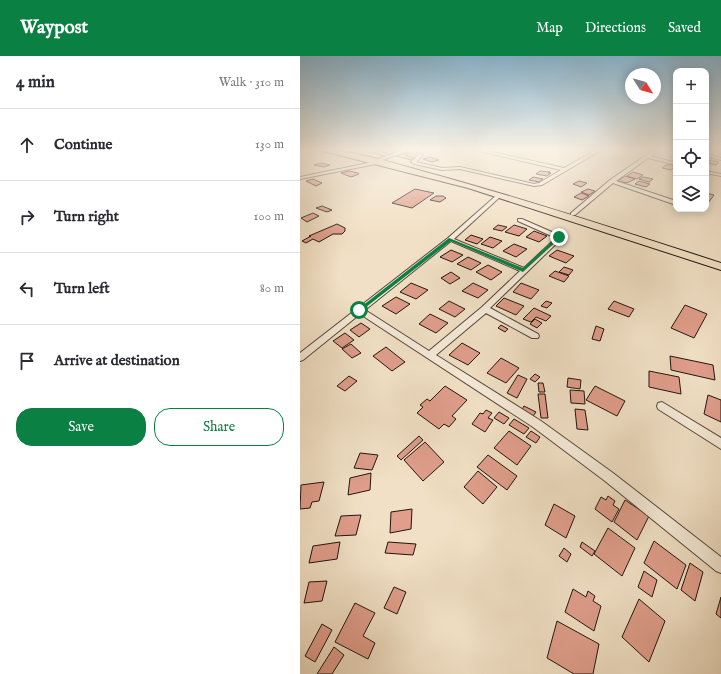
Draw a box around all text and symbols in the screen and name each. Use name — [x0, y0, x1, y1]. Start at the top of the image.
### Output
text: Waypost — [20, 16, 88, 40]
text: Map — [536, 19, 563, 37]
text: Directions — [585, 19, 646, 37]
text: Saved — [668, 19, 701, 37]
north arrow — [625, 68, 661, 104]
map controls — [673, 68, 709, 212]
button: + — [673, 68, 709, 104]
text: 4 min — [16, 72, 55, 93]
text: Walk · 310 m — [219, 74, 284, 91]
button: − — [673, 104, 709, 140]
icon: ahead — [16, 134, 38, 156]
text: Continue — [54, 135, 112, 154]
text: 130 m — [255, 136, 284, 153]
button: locate — [673, 140, 709, 176]
button: layers — [673, 176, 709, 212]
icon: right — [16, 206, 38, 228]
text: Turn right — [54, 207, 119, 226]
text: 100 m — [254, 208, 284, 225]
route end — [550, 228, 568, 246]
icon: left — [16, 278, 38, 300]
text: Turn left — [54, 279, 110, 298]
text: 80 m — [260, 280, 284, 297]
route start — [350, 301, 368, 319]
icon: arrive — [16, 350, 38, 372]
text: Arrive at destination — [54, 351, 180, 370]
button: Save — [16, 408, 146, 446]
button: Share — [154, 408, 284, 446]

